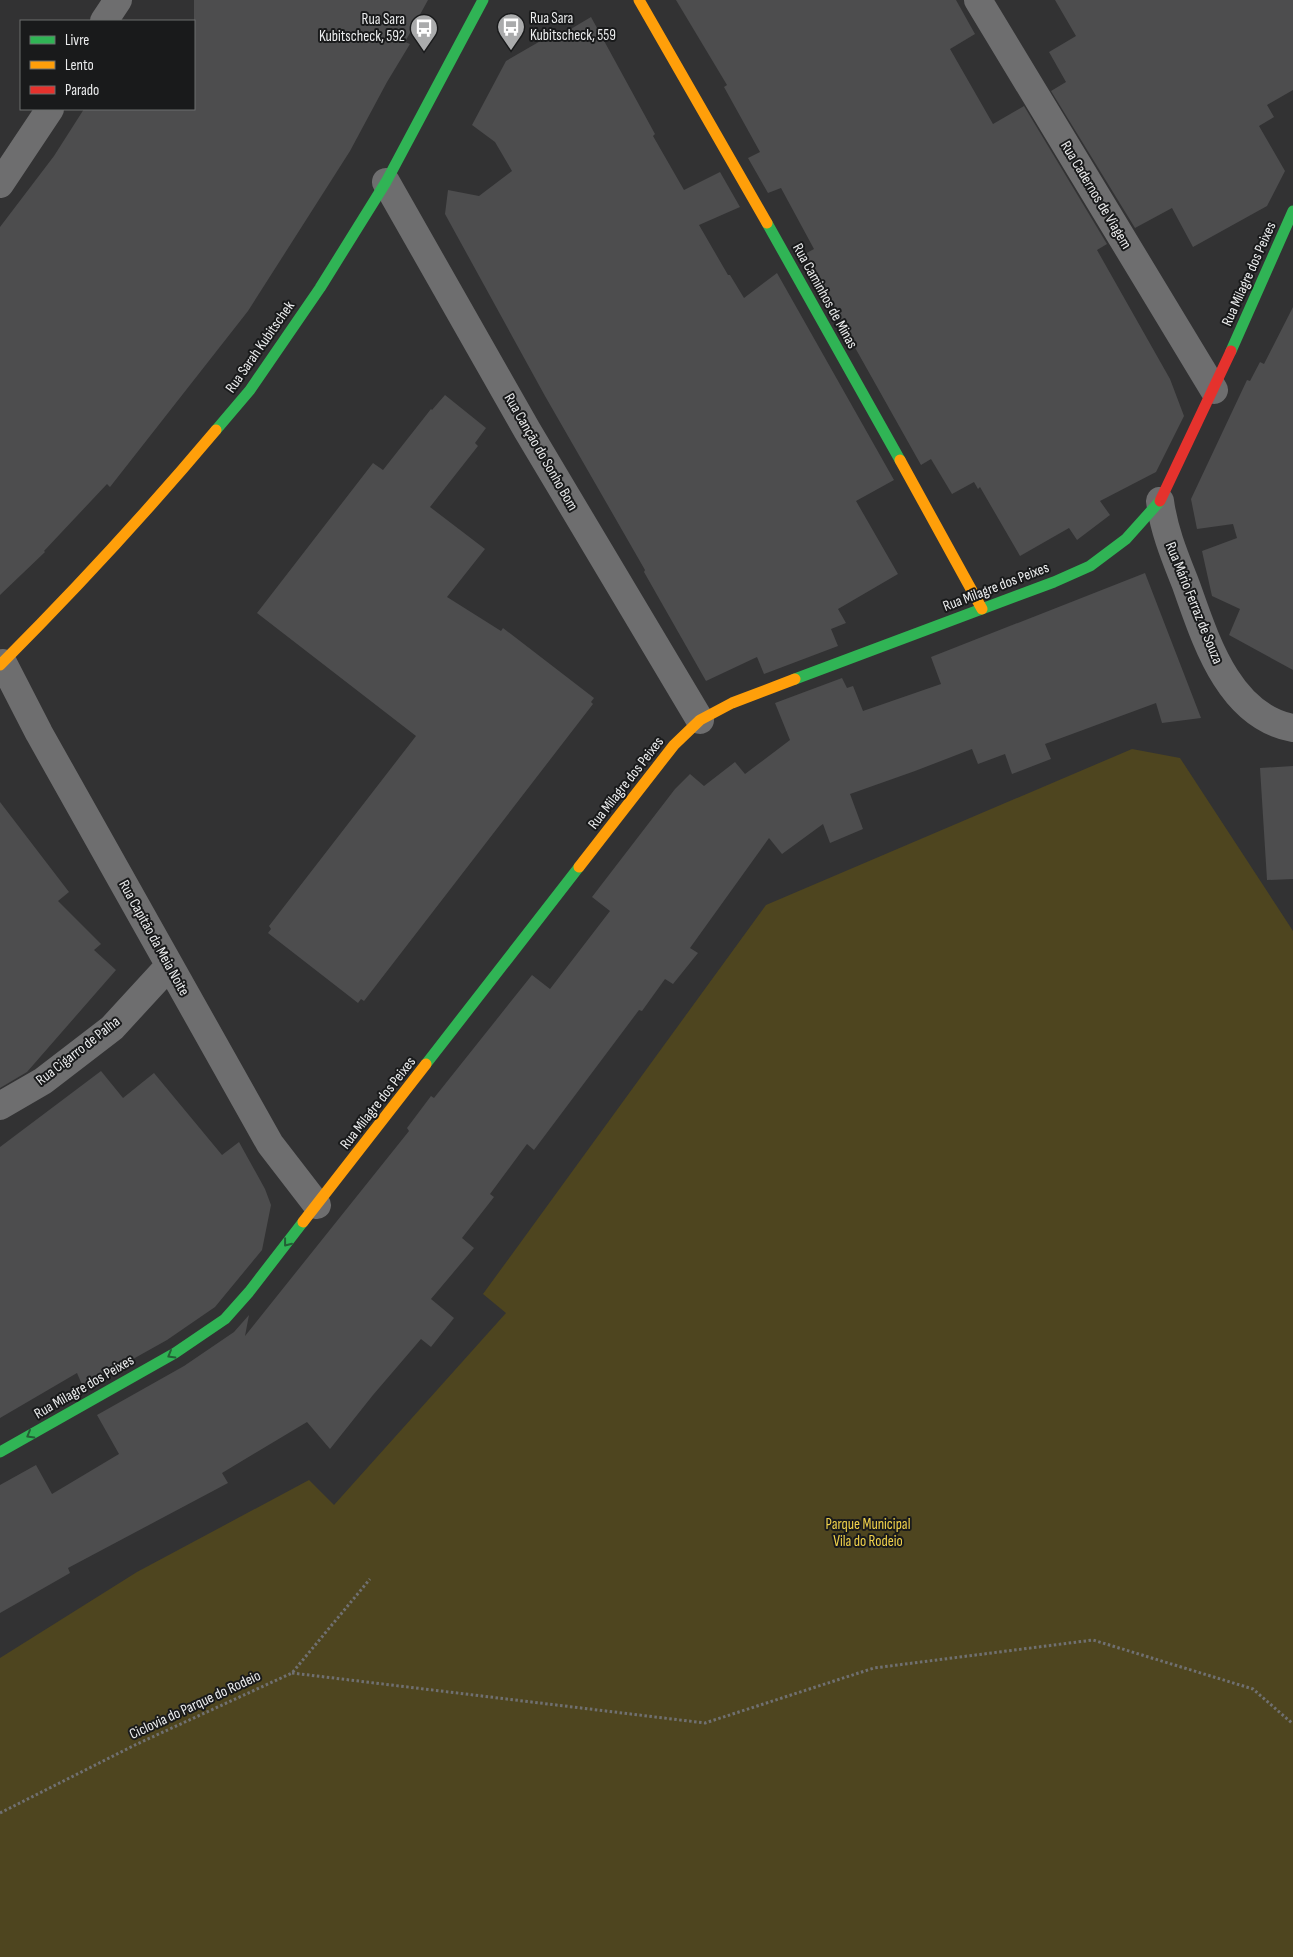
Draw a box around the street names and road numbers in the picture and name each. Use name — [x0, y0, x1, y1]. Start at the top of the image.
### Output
street label: Rua Cadernos de Viagem — [1056, 138, 1136, 252]
street label: Rua Milagre dos Peixes — [1217, 219, 1281, 329]
street label: Rua Caminhos de Minas — [788, 240, 862, 352]
street label: Rua Sarah Kubitschek — [221, 297, 299, 397]
street label: Rua Canção do Sonho Bom — [500, 390, 582, 514]
street label: Rua Mário Ferraz de Souza — [1161, 539, 1227, 667]
street label: Rua Milagre dos Peixes — [940, 558, 1052, 616]
street label: Rua Milagre dos Peixes — [584, 733, 668, 833]
street label: Rua Capitão da Meia Noite — [114, 877, 194, 999]
street label: Rua Cigarro de Palha — [32, 1012, 124, 1090]
street label: Rua Milagre dos Peixes — [336, 1053, 420, 1153]
street label: Rua Milagre dos Peixes — [31, 1351, 137, 1423]
street label: Ciclovia do Parque do Rodeio — [126, 1666, 264, 1744]

